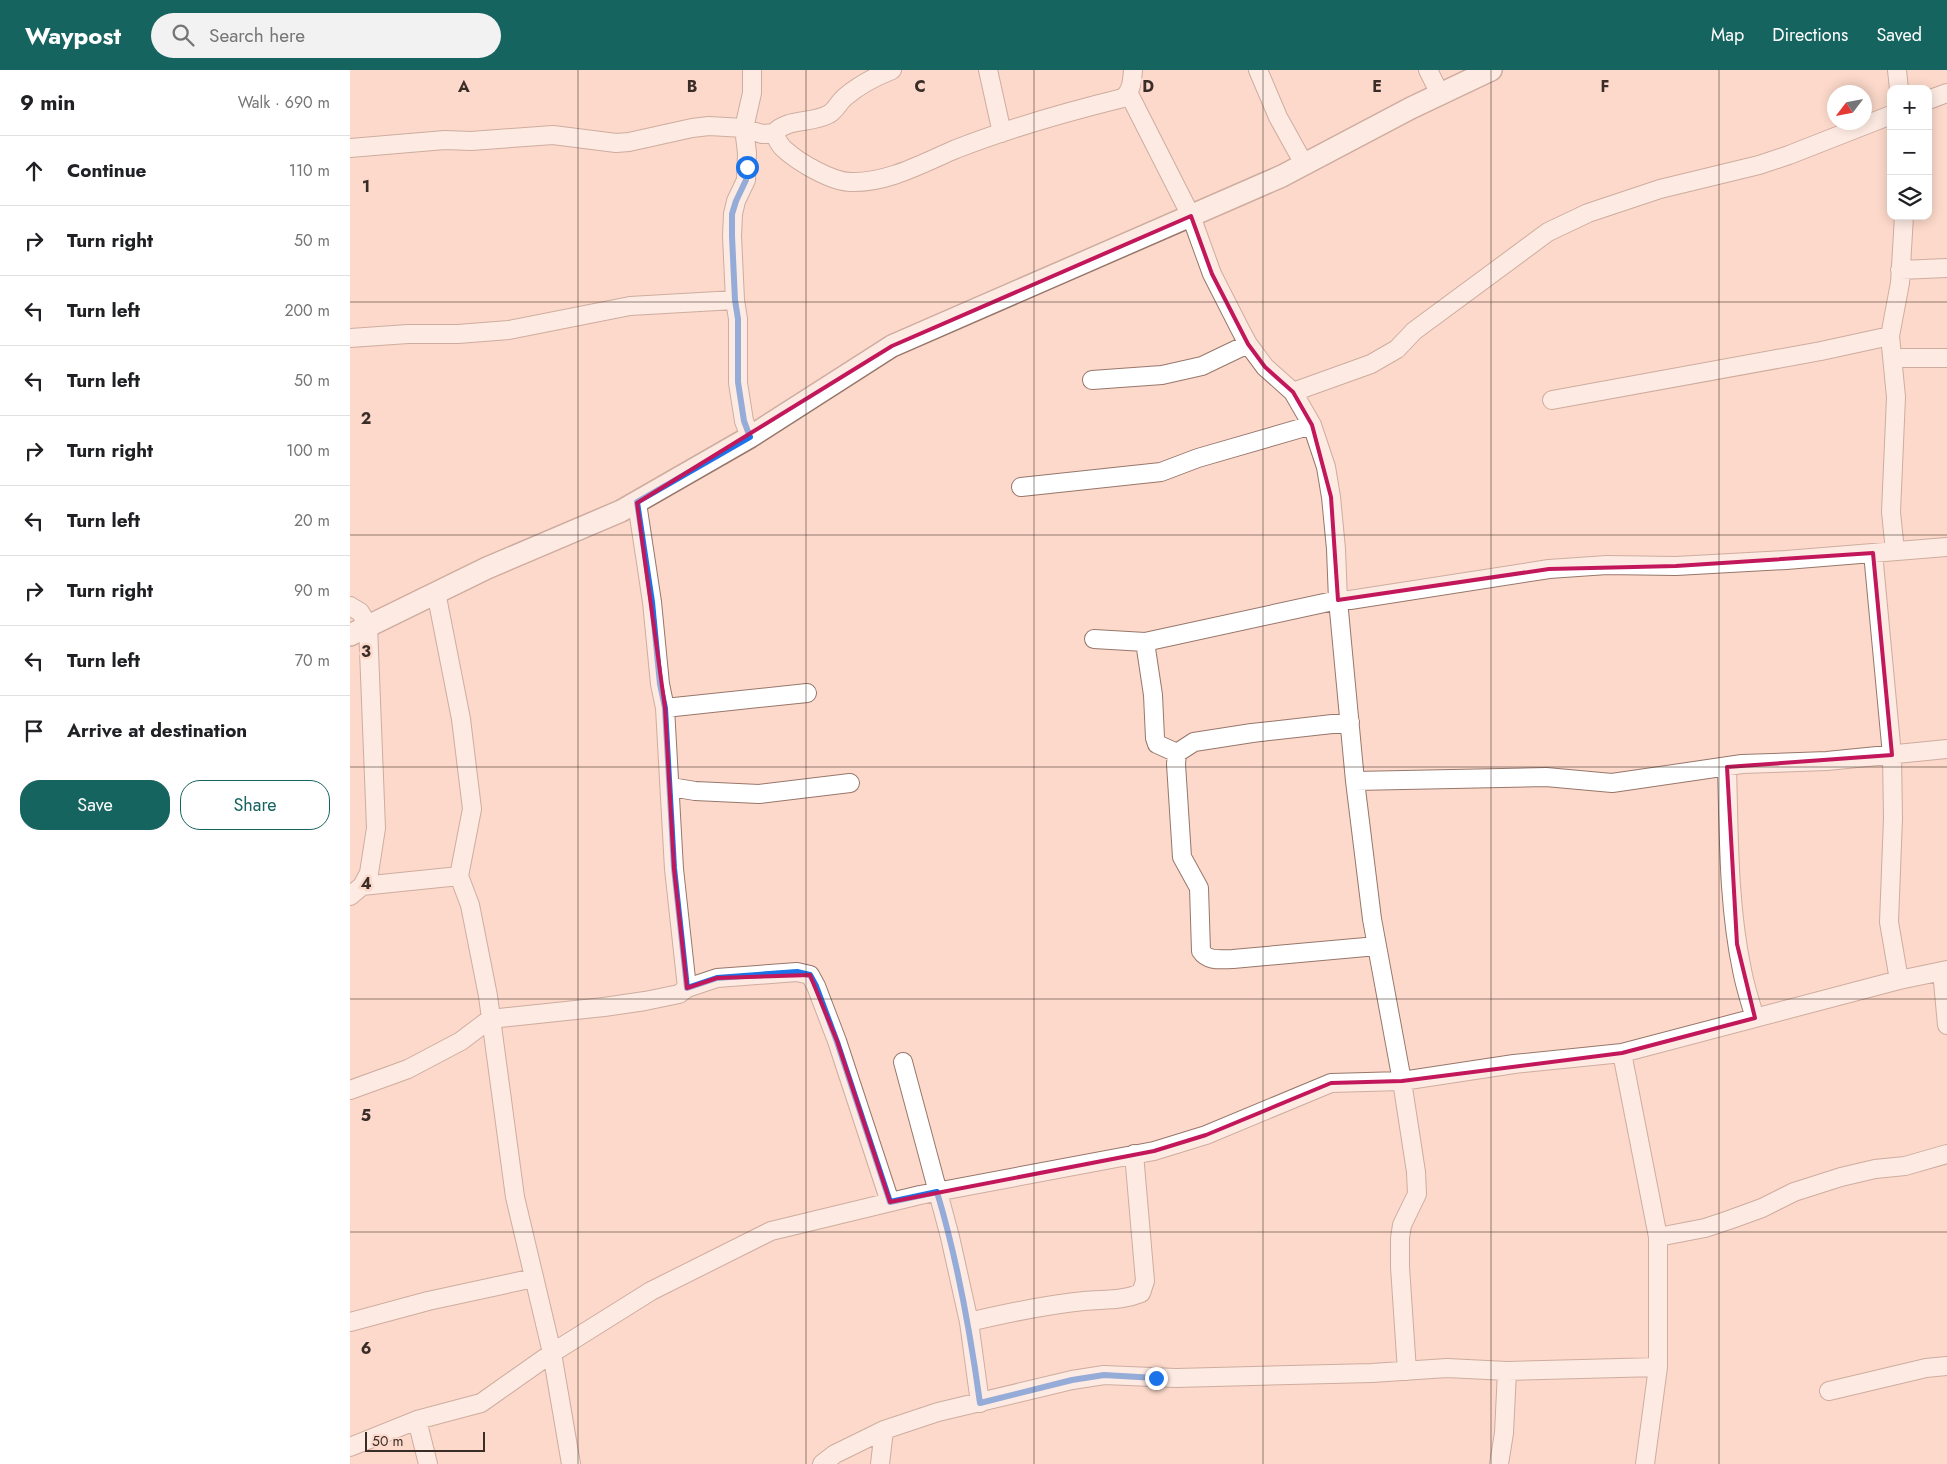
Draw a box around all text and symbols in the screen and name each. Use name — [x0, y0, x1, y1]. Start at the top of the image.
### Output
search box — [151, 13, 501, 58]
text: Waypost — [25, 18, 121, 53]
icon: search — [169, 21, 197, 49]
text: Search here — [209, 22, 305, 49]
text: Map — [1711, 22, 1744, 48]
text: Directions — [1772, 22, 1848, 48]
text: Saved — [1876, 22, 1922, 48]
text: A — [457, 75, 470, 98]
text: B — [687, 75, 697, 98]
text: C — [914, 75, 926, 98]
text: D — [1142, 75, 1154, 98]
text: E — [1372, 75, 1382, 98]
text: F — [1601, 75, 1609, 98]
north arrow — [1827, 85, 1872, 130]
map controls — [1887, 85, 1932, 220]
button: + — [1887, 85, 1932, 130]
text: 9 min — [20, 88, 75, 118]
text: Walk · 690 m — [238, 91, 330, 114]
button: − — [1887, 130, 1932, 175]
route start — [736, 156, 759, 179]
icon: ahead — [20, 157, 48, 185]
text: Continue — [67, 157, 146, 184]
text: 110 m — [289, 159, 330, 182]
text: 1 — [362, 175, 370, 198]
button: layers — [1887, 175, 1932, 220]
icon: right — [20, 227, 48, 255]
text: Turn right — [67, 227, 153, 254]
text: 50 m — [294, 229, 330, 252]
icon: left — [20, 297, 48, 325]
text: Turn left — [67, 297, 140, 324]
text: 200 m — [284, 299, 330, 322]
icon: left — [20, 367, 48, 395]
text: Turn left — [67, 367, 140, 394]
text: 50 m — [294, 369, 330, 392]
text: 2 — [361, 407, 371, 430]
icon: right — [20, 437, 48, 465]
text: Turn right — [67, 437, 153, 464]
text: 100 m — [286, 439, 330, 462]
icon: left — [20, 507, 48, 535]
text: Turn left — [67, 507, 140, 534]
text: 20 m — [294, 509, 330, 532]
icon: right — [20, 577, 48, 605]
text: Turn right — [67, 577, 153, 604]
text: 90 m — [294, 579, 330, 602]
text: 3 — [361, 640, 371, 663]
icon: left — [20, 647, 48, 675]
text: Turn left — [67, 647, 140, 674]
text: 70 m — [295, 649, 330, 672]
icon: arrive — [20, 717, 48, 745]
text: Arrive at destination — [67, 717, 247, 744]
button: Save — [20, 780, 170, 830]
button: Share — [180, 780, 330, 830]
text: 4 — [360, 872, 372, 895]
text: 5 — [361, 1104, 371, 1127]
text: 6 — [361, 1337, 371, 1360]
route end — [1145, 1367, 1168, 1390]
scale bar — [365, 1429, 485, 1452]
text: 50 m — [372, 1431, 403, 1451]

